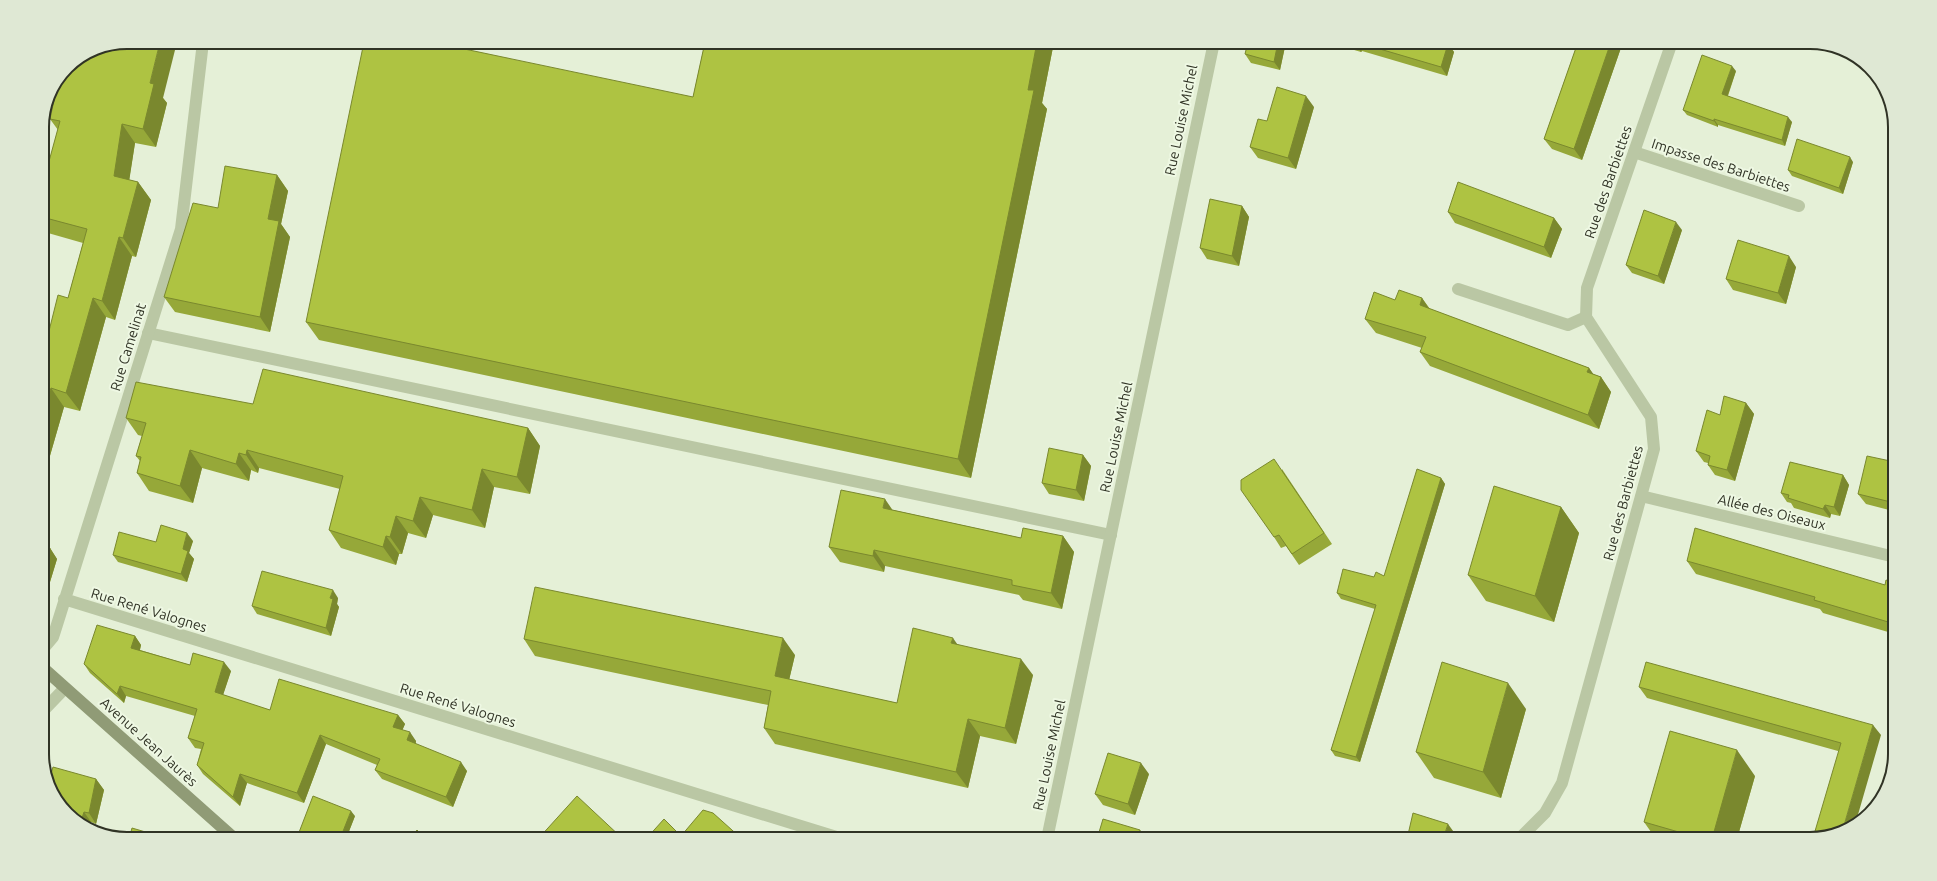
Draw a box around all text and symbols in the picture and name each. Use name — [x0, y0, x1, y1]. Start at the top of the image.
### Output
street label: Rue Louise Michel — [1161, 63, 1201, 177]
street label: Rue des Barbiettes — [1581, 123, 1635, 241]
street label: Impasse des Barbiettes — [1650, 135, 1792, 195]
street label: Rue Camelinat — [107, 301, 149, 393]
street label: Rue Louise Michel — [1096, 380, 1136, 494]
street label: Rue des Barbiettes — [1600, 444, 1646, 562]
street label: Allée des Oiseaux — [1716, 491, 1828, 533]
street label: Rue René Valognes — [89, 585, 209, 635]
street label: Rue René Valognes — [398, 680, 518, 730]
street label: Avenue Jean Jaurès — [97, 694, 201, 790]
street label: Rue Louise Michel — [1029, 698, 1069, 812]

